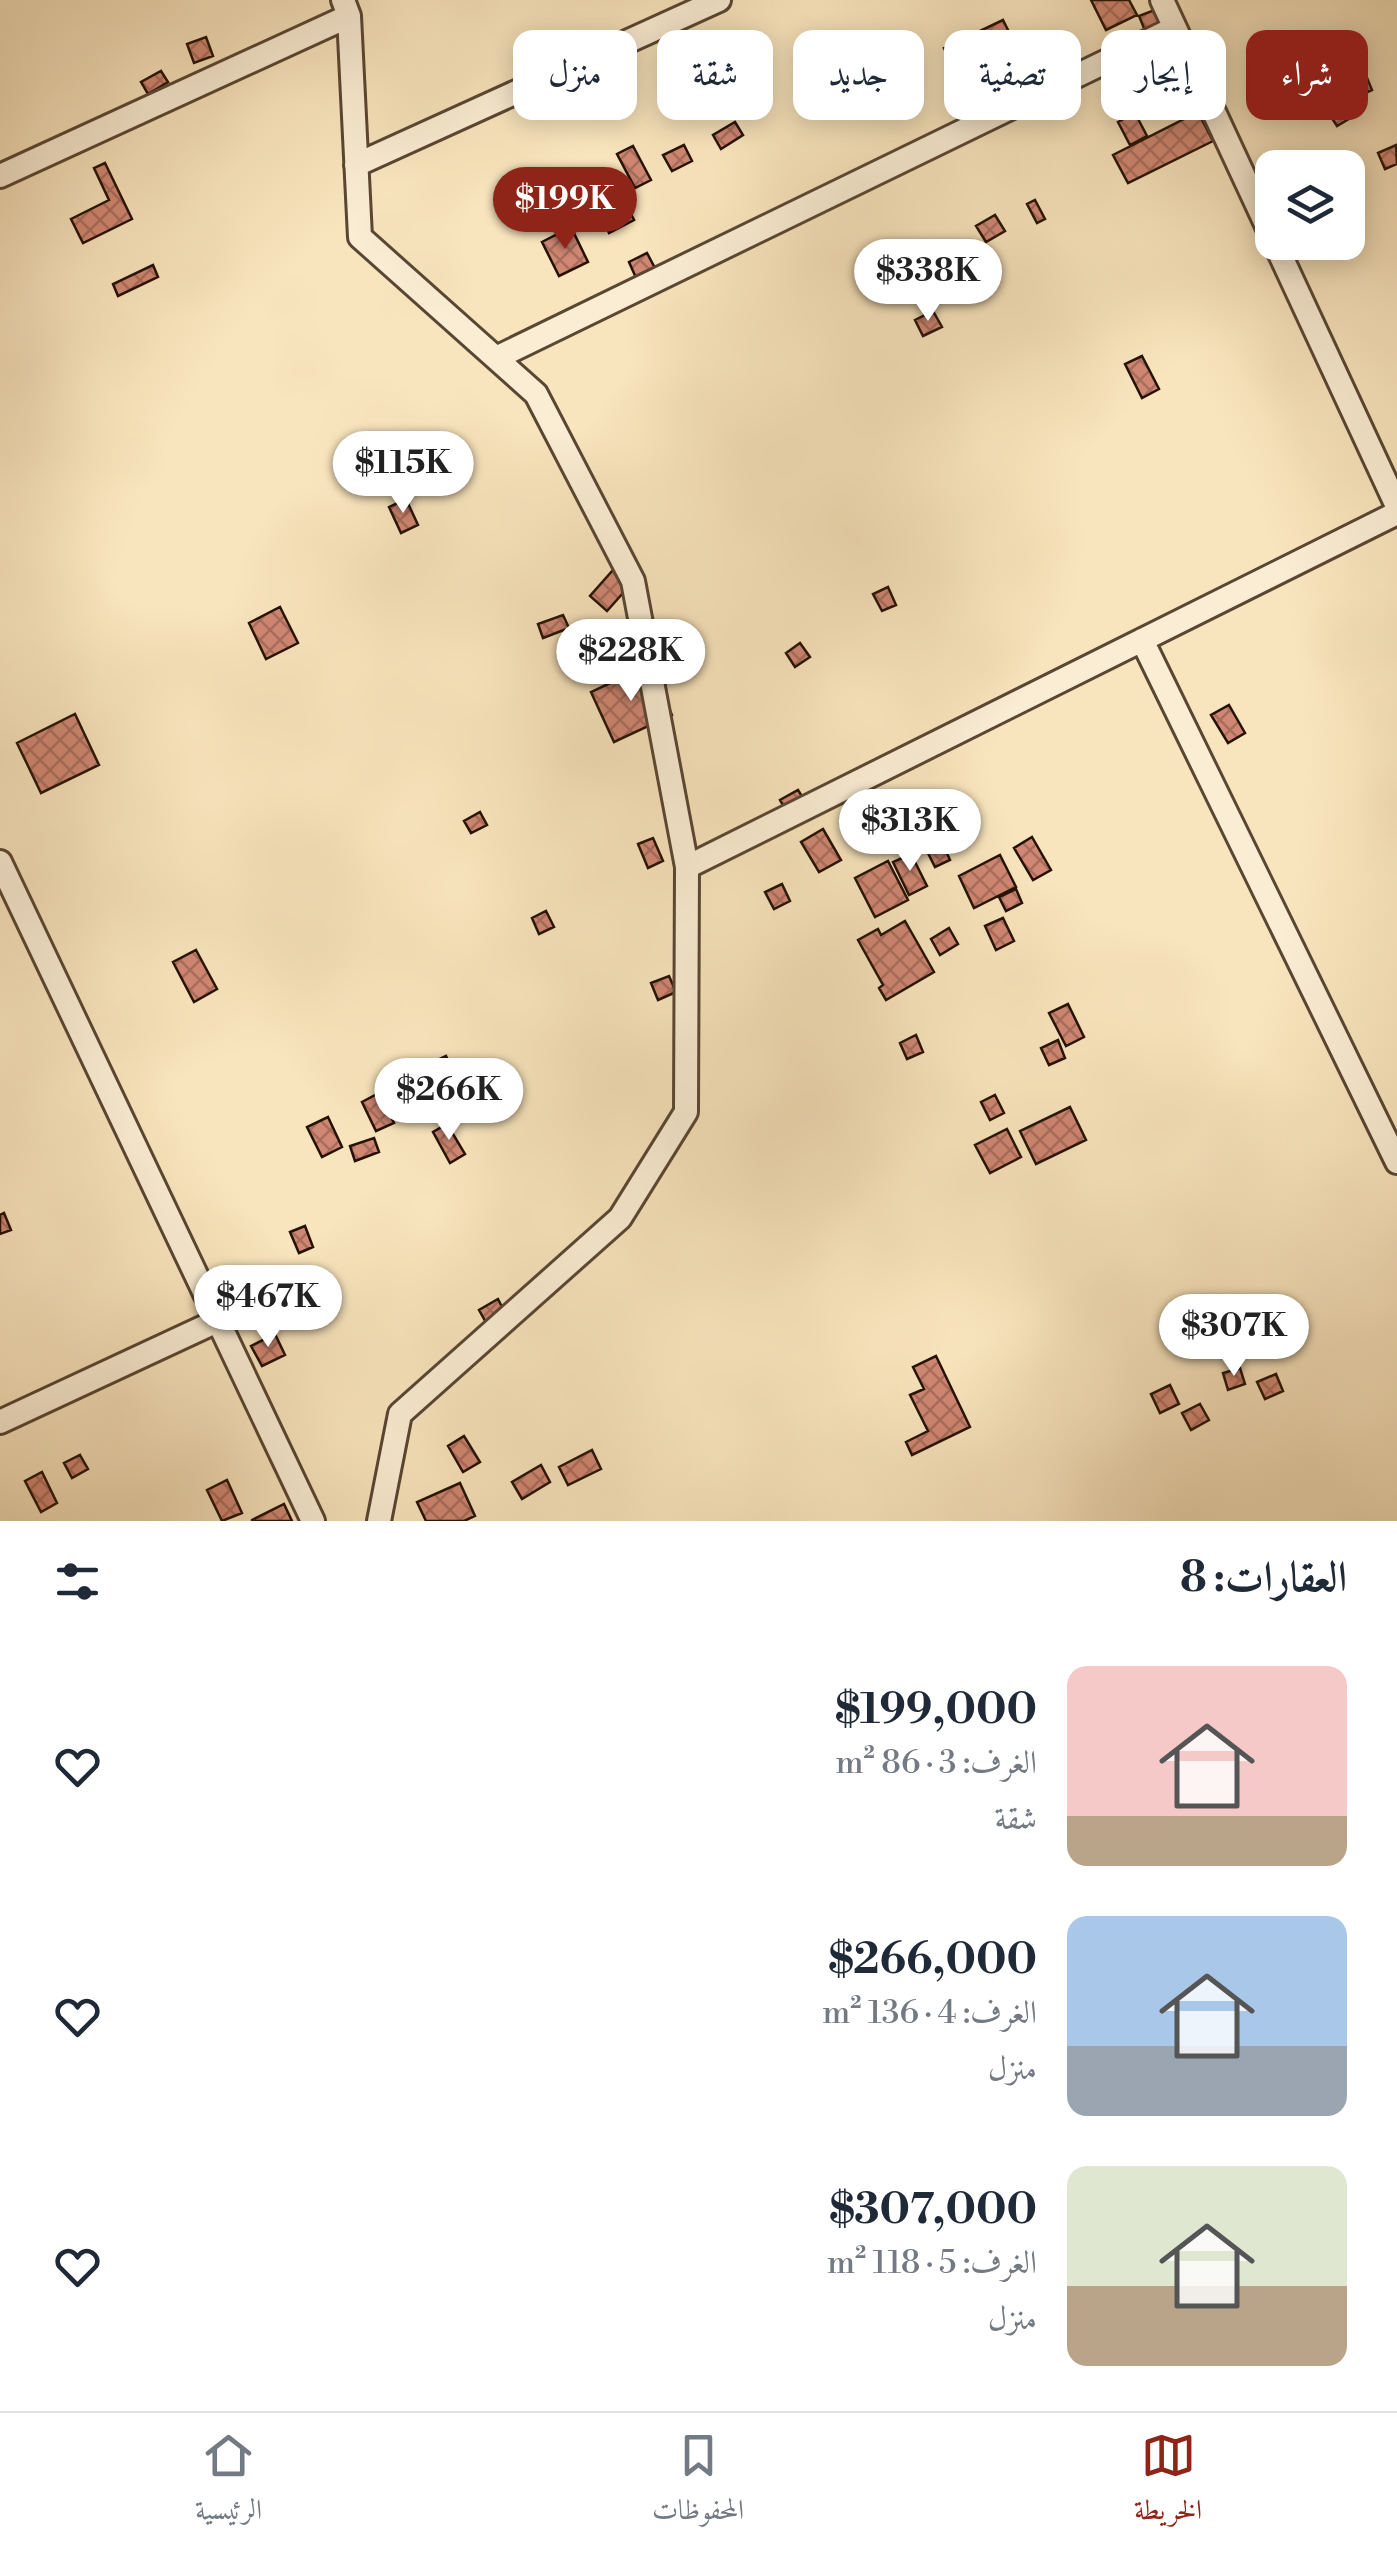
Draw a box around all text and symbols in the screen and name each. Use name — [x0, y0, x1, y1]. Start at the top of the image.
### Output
chip: منزل — [513, 30, 637, 120]
chip: شقة — [657, 30, 773, 120]
chip: جديد — [793, 30, 924, 120]
chip: تصفية — [944, 30, 1081, 120]
chip: إيجار — [1101, 30, 1226, 120]
chip: شراء — [1246, 30, 1368, 120]
map controls — [1255, 150, 1365, 260]
button: layers — [1255, 150, 1365, 260]
pin: $199K — [495, 167, 635, 252]
text: $199K — [515, 179, 615, 219]
pin: $338K — [858, 239, 998, 324]
text: $338K — [876, 251, 980, 291]
pin: $115K — [333, 431, 473, 516]
text: $115K — [355, 443, 451, 483]
pin: $228K — [561, 619, 701, 704]
text: $228K — [578, 631, 684, 671]
pin: $313K — [840, 789, 980, 874]
text: $313K — [861, 801, 959, 841]
pin: $266K — [379, 1058, 519, 1143]
text: $266K — [396, 1070, 502, 1110]
pin: $467K — [198, 1265, 338, 1350]
text: $467K — [216, 1277, 320, 1317]
pin: $307K — [1164, 1294, 1304, 1379]
text: $307K — [1181, 1306, 1287, 1346]
text: العقارات: 8 — [1180, 1552, 1347, 1605]
icon: filters — [50, 1554, 105, 1609]
text: $199,000 — [835, 1684, 1037, 1737]
icon: home — [1147, 1706, 1267, 1826]
icon: heart — [50, 1739, 105, 1794]
text: الغرف: 3 · 86 m² — [835, 1743, 1037, 1783]
text: شقة — [995, 1799, 1037, 1839]
text: $266,000 — [828, 1934, 1037, 1987]
icon: home — [1147, 1956, 1267, 2076]
icon: heart — [50, 1989, 105, 2044]
text: الغرف: 4 · 136 m² — [822, 1993, 1037, 2033]
text: منزل — [988, 2049, 1037, 2089]
text: $307,000 — [829, 2184, 1037, 2237]
icon: home — [1147, 2206, 1267, 2326]
icon: heart — [50, 2239, 105, 2294]
text: الغرف: 5 · 118 m² — [827, 2243, 1037, 2283]
text: منزل — [988, 2299, 1037, 2339]
tab: الرئيسية — [195, 2428, 262, 2537]
tab: المحفوظات — [652, 2428, 744, 2537]
tab: الخريطة — [1134, 2428, 1202, 2537]

